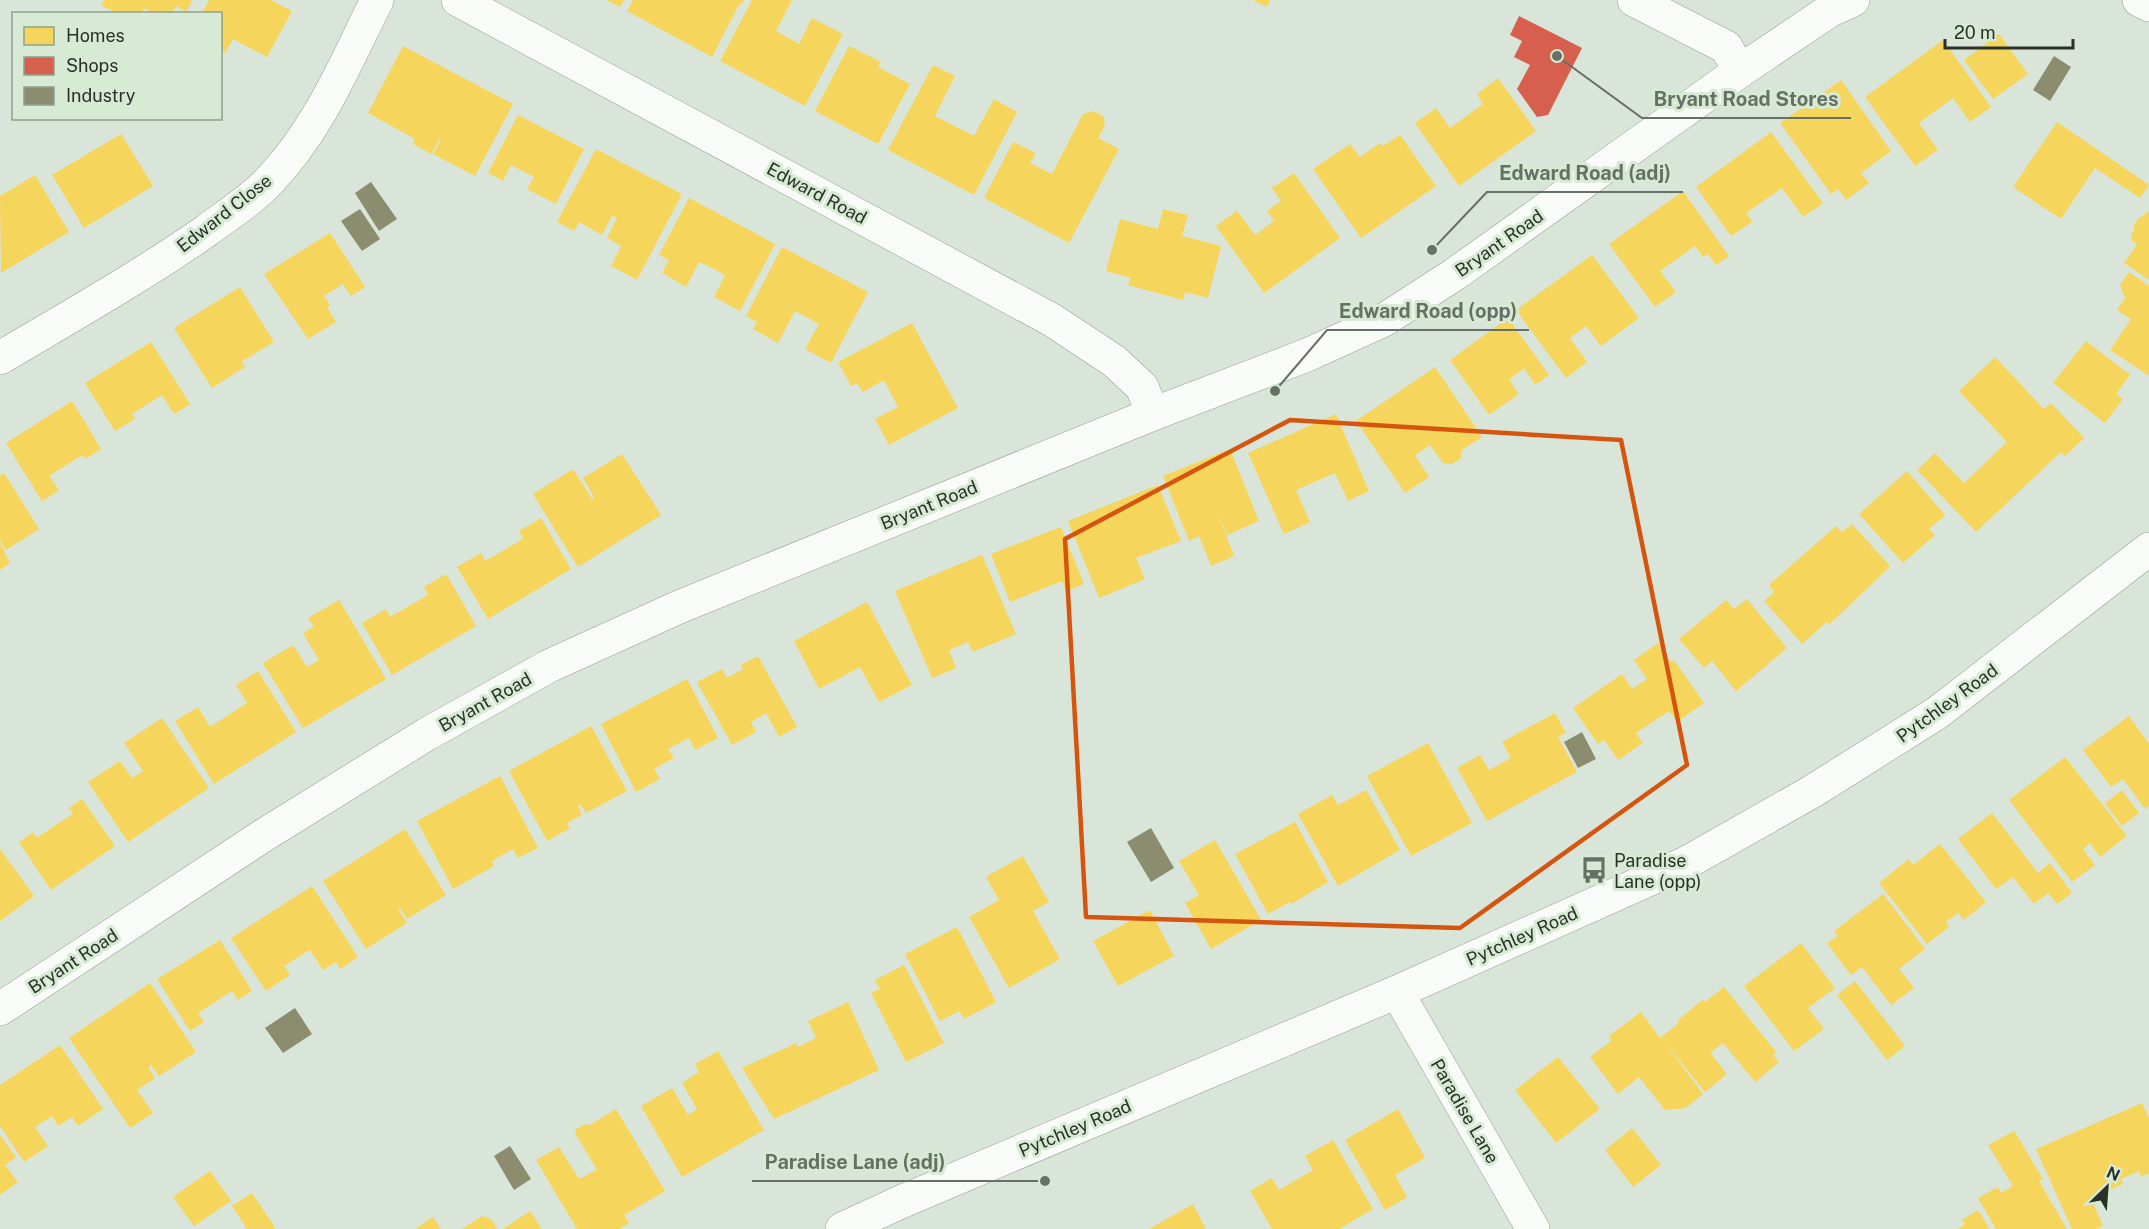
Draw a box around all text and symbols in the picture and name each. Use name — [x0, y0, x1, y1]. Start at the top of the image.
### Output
legend — [12, 12, 222, 120]
scale bar — [1945, 12, 2072, 50]
text: 20 m — [1954, 22, 1996, 43]
text: Homes — [66, 25, 125, 46]
text: Shops — [66, 55, 118, 76]
callout: Bryant Road Stores — [1642, 80, 1851, 118]
text: Industry — [66, 85, 136, 106]
text: Bryant Road Stores — [1653, 87, 1839, 111]
callout: Edward Road (adj) — [1487, 154, 1683, 192]
street label: Edward Road — [763, 158, 871, 228]
text: Edward Road (adj) — [1499, 161, 1671, 185]
street label: Edward Close — [172, 170, 276, 256]
street label: Bryant Road — [1451, 205, 1547, 281]
callout: Edward Road (opp) — [1327, 292, 1529, 330]
text: Edward Road (opp) — [1339, 299, 1517, 323]
street label: Bryant Road — [877, 476, 981, 534]
street label: Pytchley Road — [1892, 659, 2002, 747]
street label: Bryant Road — [435, 668, 535, 736]
place label: Paradise Lane (opp) — [1614, 850, 1701, 892]
bus stop icon: Paradise Lane (opp) — [1579, 855, 1609, 885]
street label: Pytchley Road — [1463, 902, 1581, 970]
street label: Bryant Road — [24, 924, 122, 998]
street label: Paradise Lane — [1427, 1055, 1503, 1167]
street label: Pytchley Road — [1016, 1095, 1134, 1161]
callout: Paradise Lane (adj) — [752, 1143, 957, 1181]
text: Paradise Lane (adj) — [765, 1150, 945, 1174]
north arrow — [2077, 1157, 2137, 1217]
text: N — [2103, 1163, 2123, 1185]

